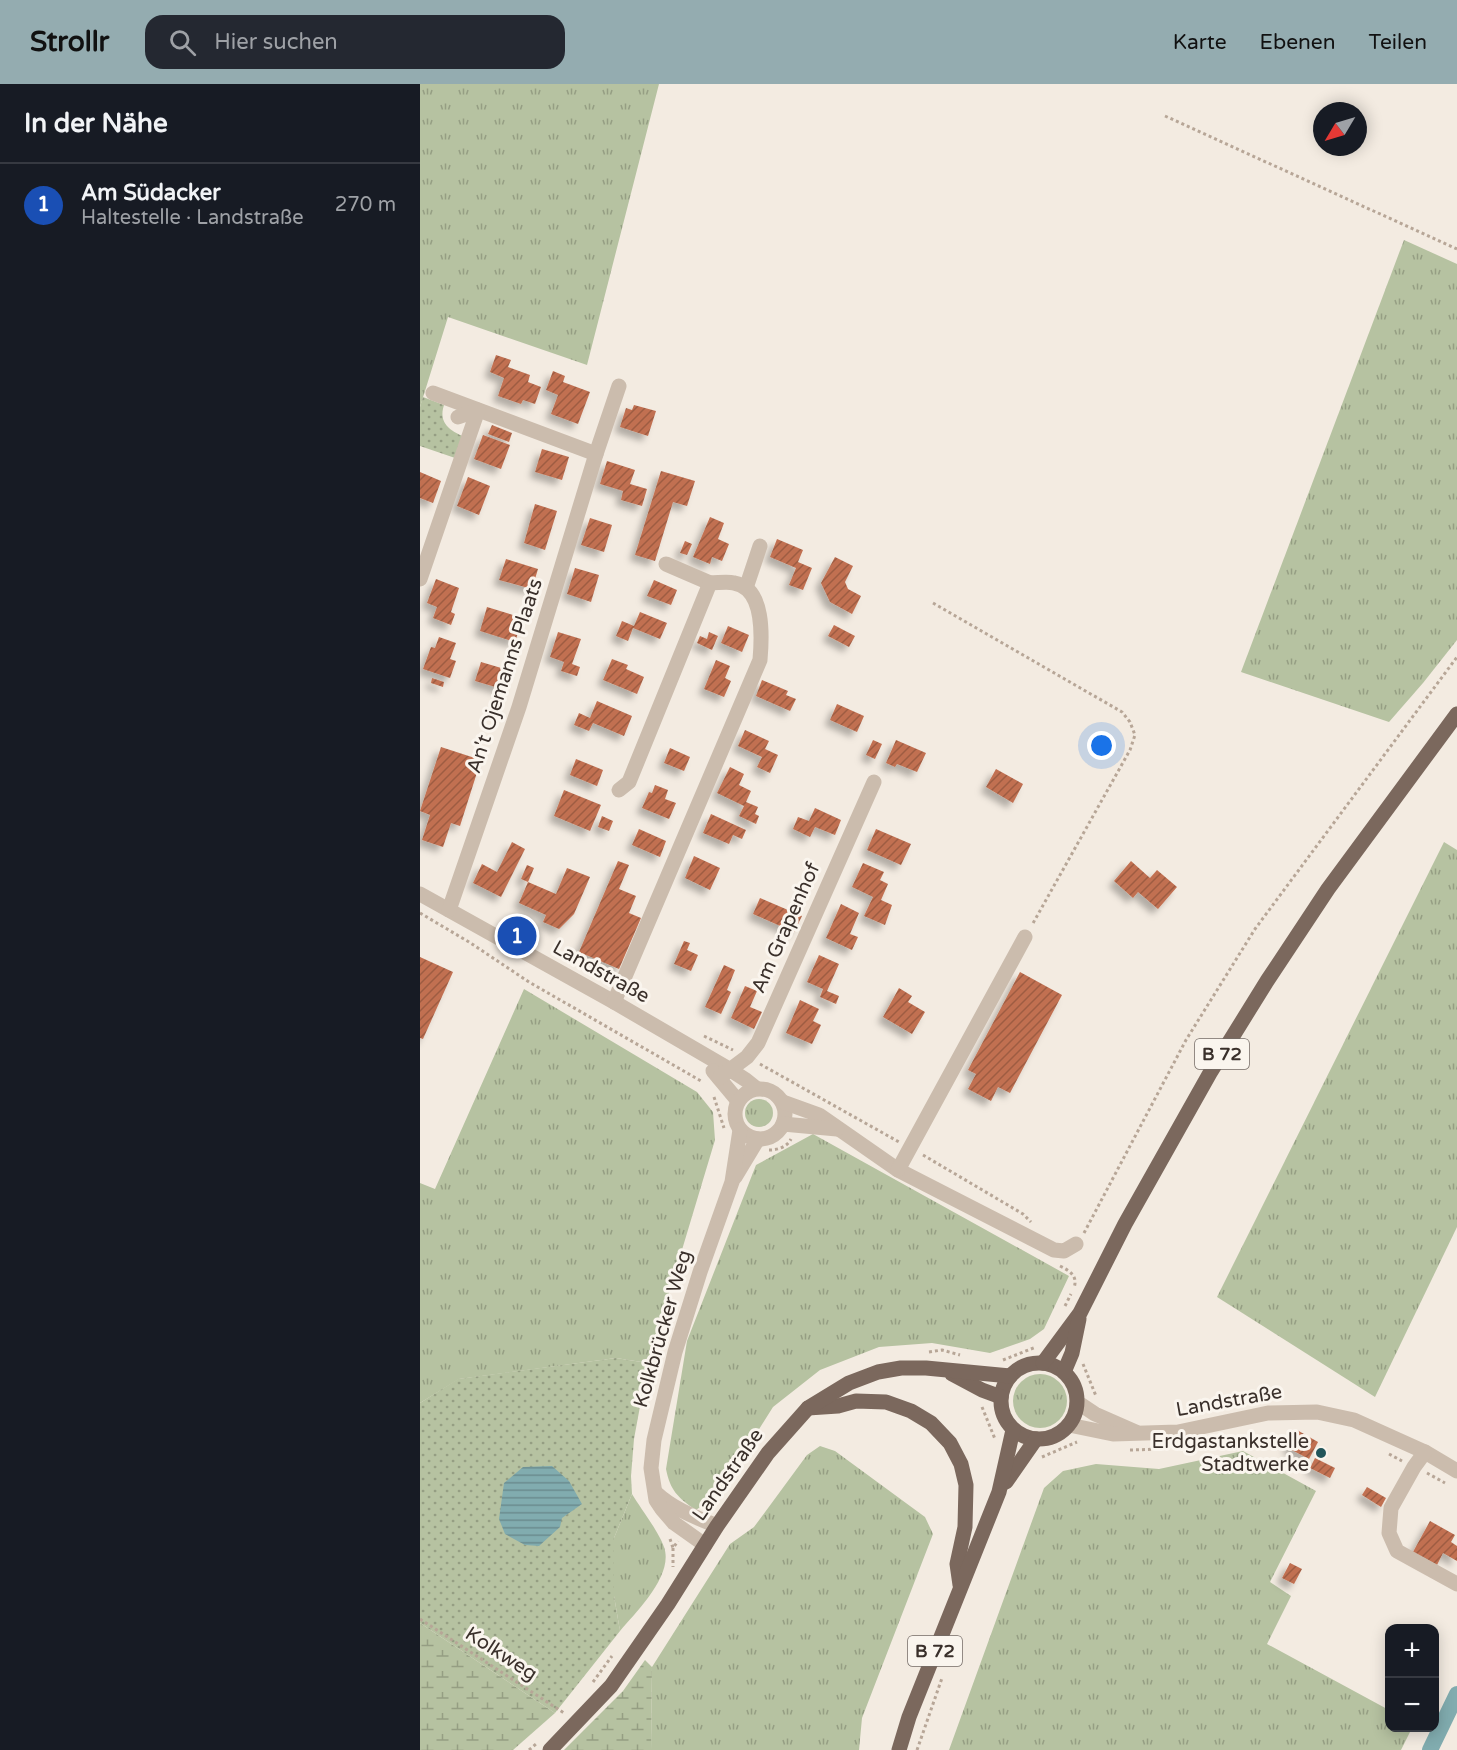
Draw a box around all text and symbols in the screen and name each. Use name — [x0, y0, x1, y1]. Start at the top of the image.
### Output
search box — [145, 15, 565, 69]
text: Strollr — [30, 25, 109, 59]
icon: search — [166, 26, 199, 59]
text: Hier suchen — [214, 29, 338, 55]
text: Karte — [1173, 30, 1227, 55]
text: Ebenen — [1260, 30, 1336, 55]
text: Teilen — [1369, 30, 1427, 55]
north arrow — [1313, 102, 1367, 156]
text: In der Nähe — [24, 108, 168, 139]
text: Am Südacker — [81, 180, 221, 206]
text: 1 — [37, 193, 50, 217]
text: 270 m — [335, 193, 396, 217]
text: Haltestelle · Landstraße — [81, 206, 303, 230]
street label: An't Ojemanns Plaats — [462, 576, 548, 776]
your location — [1087, 731, 1116, 760]
street label: Am Grapenhof — [746, 859, 826, 997]
pin: 1 — [498, 914, 536, 958]
street label: Landstraße — [548, 936, 654, 1008]
road number: B 72 — [1195, 1039, 1249, 1069]
street label: Kolkbrücker Weg — [629, 1247, 697, 1411]
street label: Landstraße — [1174, 1380, 1284, 1422]
street label: Landstraße — [687, 1424, 769, 1526]
place label: Erdgastankstelle Stadtwerke — [1152, 1430, 1309, 1477]
marker: Erdgastankstelle Stadtwerke — [1314, 1446, 1328, 1460]
street label: Kolkweg — [460, 1622, 542, 1686]
map controls — [1385, 1624, 1439, 1732]
button: + — [1385, 1624, 1439, 1678]
road number: B 72 — [908, 1636, 962, 1666]
button: − — [1385, 1678, 1439, 1732]

